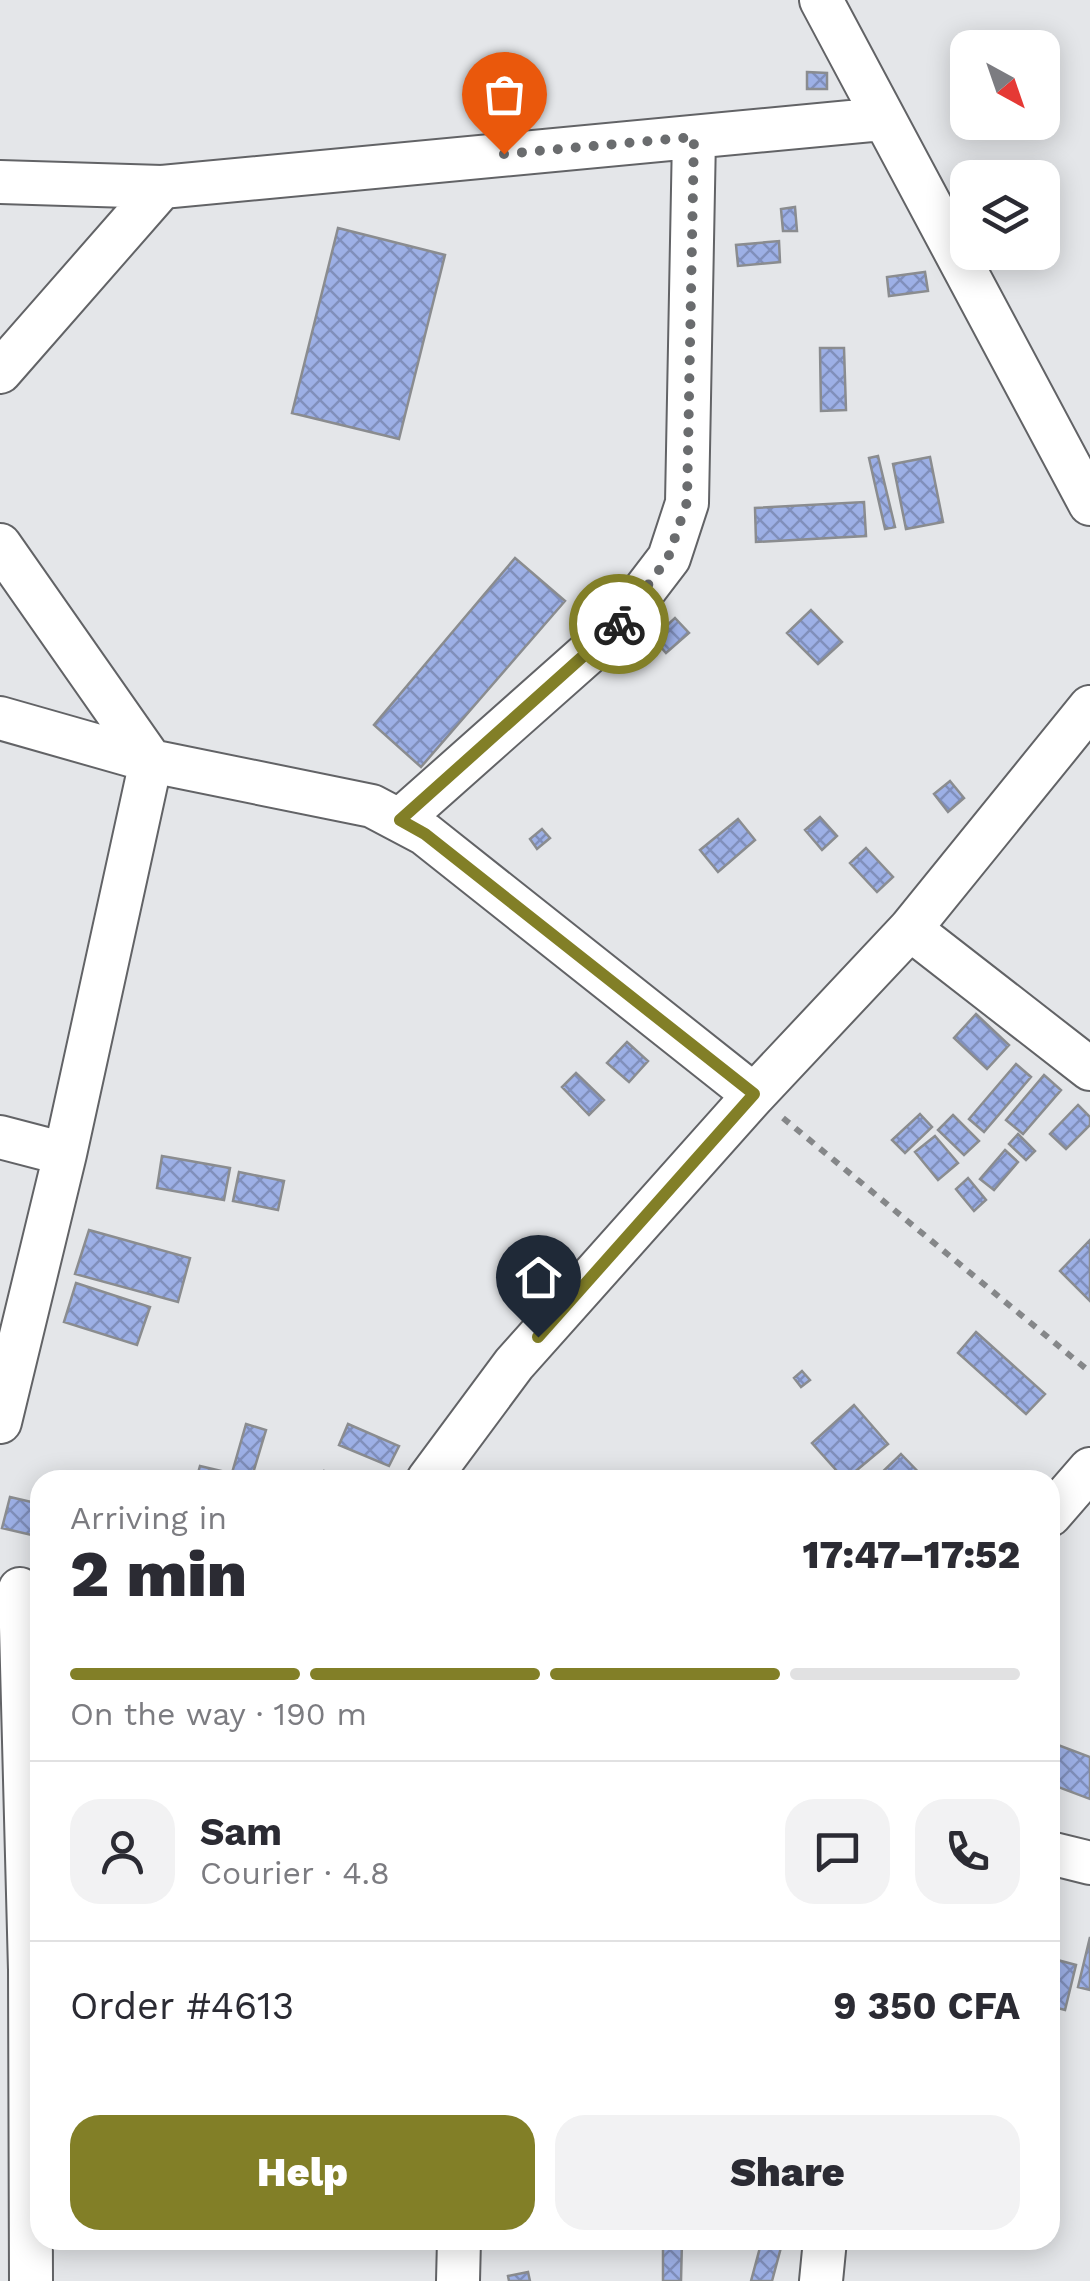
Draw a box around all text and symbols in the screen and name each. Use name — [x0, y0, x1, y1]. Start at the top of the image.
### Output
north arrow — [950, 30, 1060, 140]
map controls — [950, 30, 1060, 270]
pin — [462, 52, 547, 155]
icon: bag — [477, 67, 532, 122]
button: layers — [950, 160, 1060, 270]
courier — [569, 574, 669, 674]
icon: bike — [592, 597, 647, 652]
pin — [496, 1235, 581, 1338]
icon: home — [511, 1250, 566, 1305]
text: Arriving in — [70, 1499, 227, 1537]
text: 17:47–17:52 — [803, 1533, 1020, 1577]
text: 2 min — [70, 1536, 247, 1612]
text: On the way · 190 m — [70, 1695, 367, 1733]
button: person — [70, 1799, 175, 1904]
button: chat — [785, 1799, 890, 1904]
button: phone — [915, 1799, 1020, 1904]
text: Sam — [200, 1810, 282, 1854]
text: Courier · 4.8 — [200, 1854, 390, 1892]
text: Order #4613 — [70, 1984, 294, 2028]
text: 9 350 CFA — [833, 1984, 1020, 2028]
button: Help — [70, 2115, 535, 2230]
button: Share — [555, 2115, 1020, 2230]

